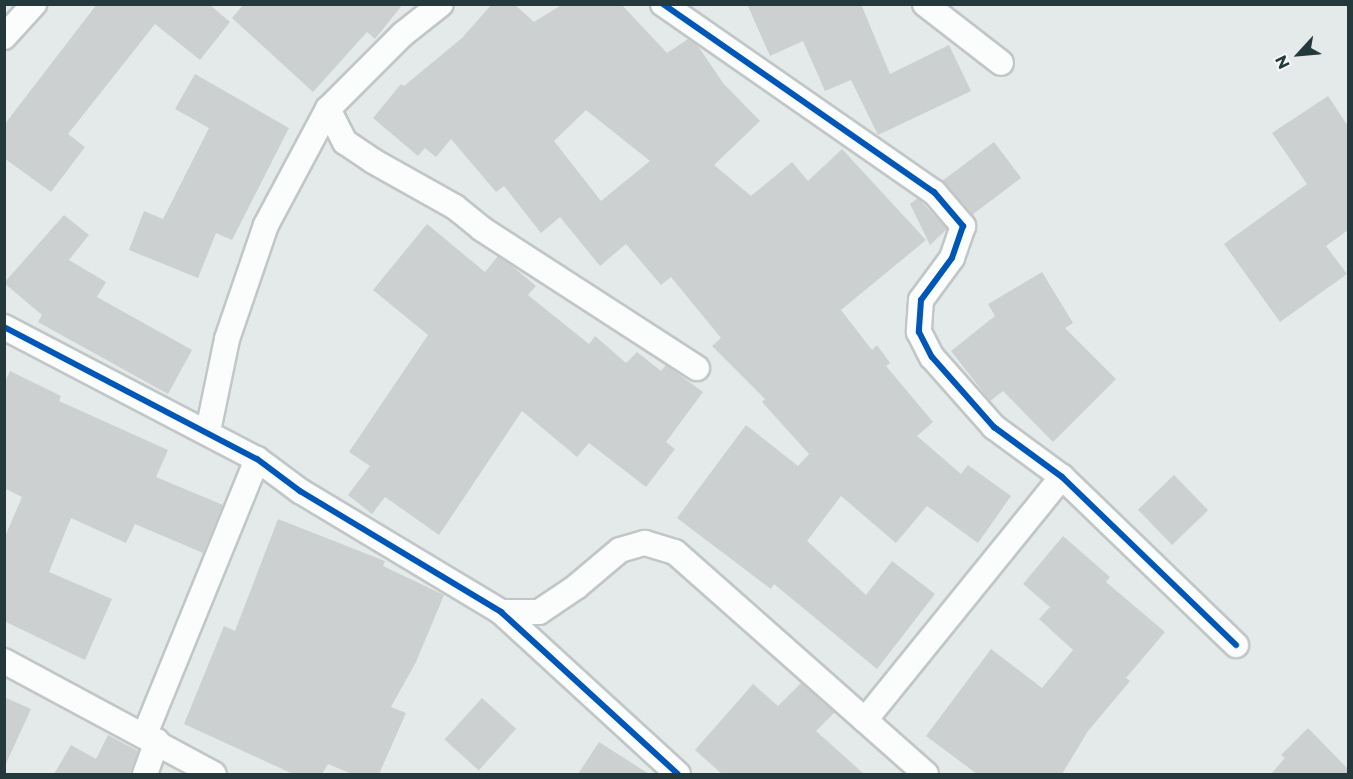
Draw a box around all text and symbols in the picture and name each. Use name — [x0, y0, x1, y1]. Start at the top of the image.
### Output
north arrow — [1269, 24, 1329, 84]
text: N — [1271, 52, 1294, 72]

